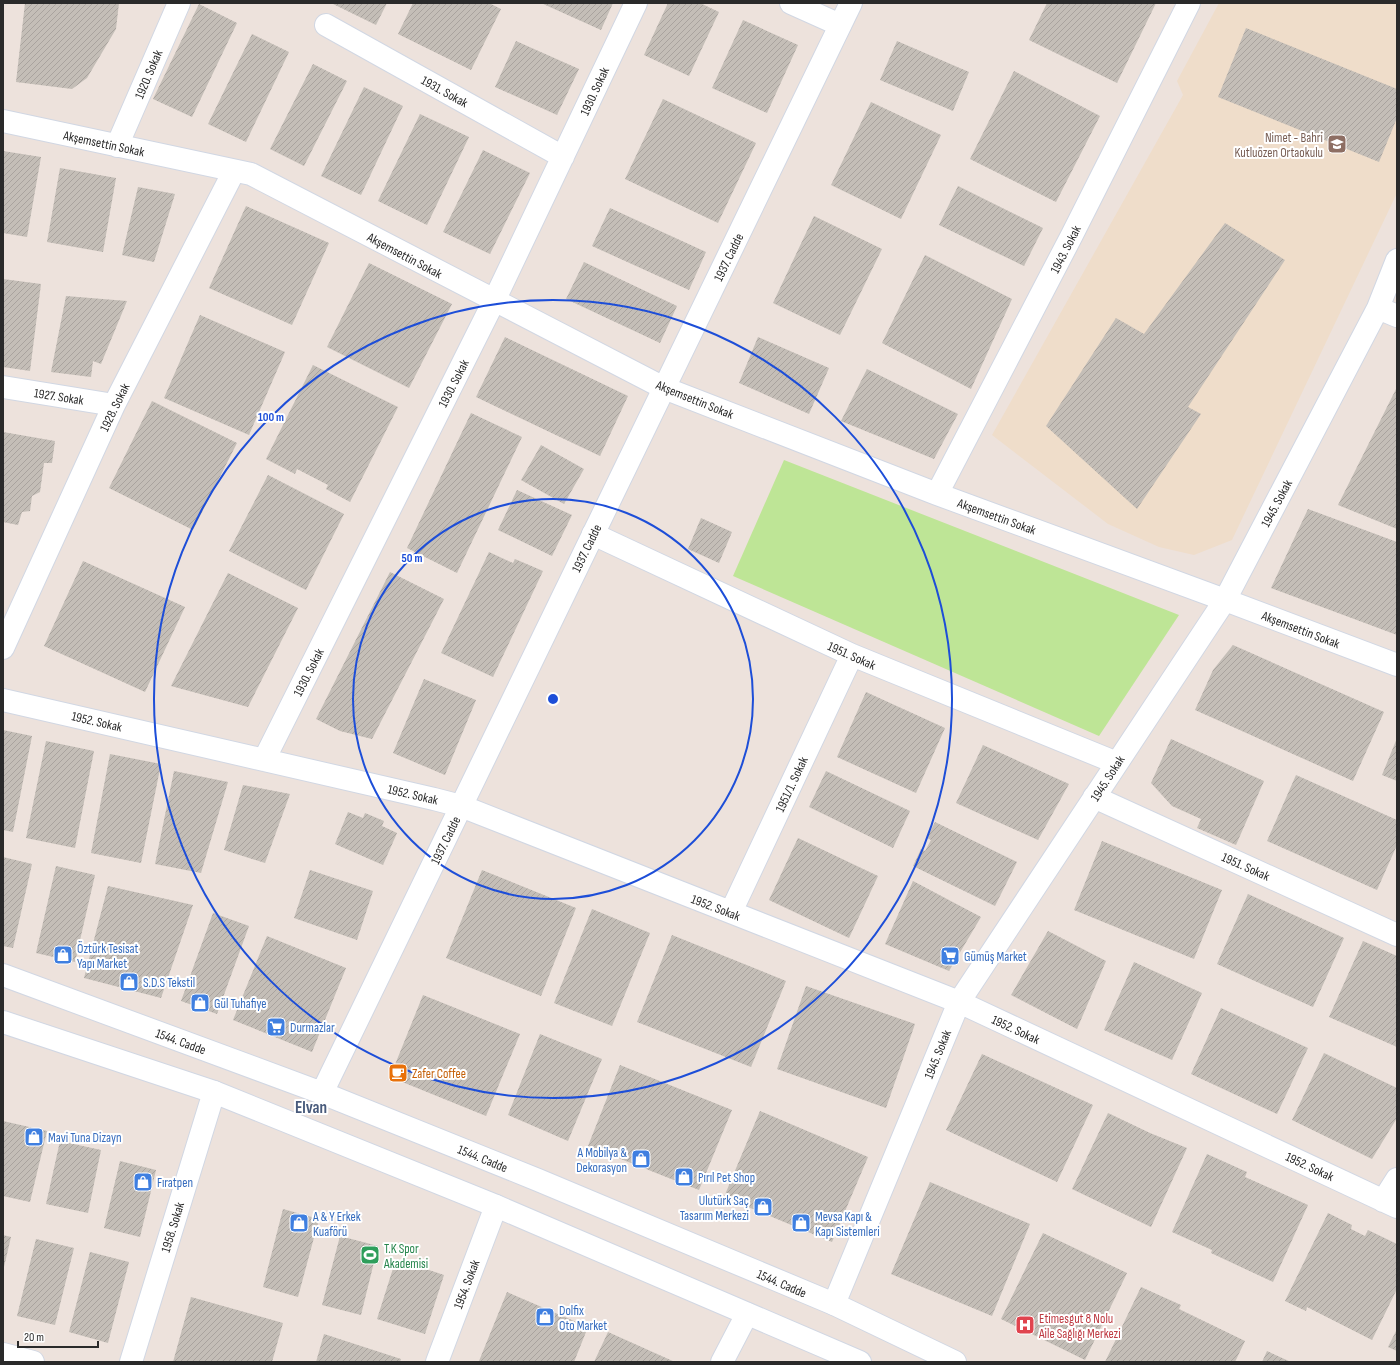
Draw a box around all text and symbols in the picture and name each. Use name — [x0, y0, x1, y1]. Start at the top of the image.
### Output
street label: 1920. Sokak — [131, 48, 166, 101]
street label: 1930. Sokak — [577, 65, 613, 118]
street label: 1931. Sokak — [418, 72, 471, 111]
street label: Akşemsettin Sokak — [61, 127, 146, 160]
place label: Nimet - Bahri Kutluözen Ortaokulu — [1235, 130, 1323, 161]
school or university icon: Nimet - Bahri Kutluözen Ortaokulu — [1326, 133, 1348, 155]
street label: 1943. Sokak — [1047, 223, 1085, 276]
street label: Akşemsettin Sokak — [363, 229, 445, 282]
street label: 1937. Cadde — [710, 231, 747, 284]
street label: 1930. Sokak — [435, 357, 473, 410]
street label: Akşemsettin Sokak — [652, 377, 736, 423]
street label: 1928. Sokak — [96, 381, 133, 434]
street label: 1927. Sokak — [33, 385, 85, 409]
text: 100 m — [258, 410, 284, 425]
street label: 1945. Sokak — [1258, 477, 1296, 530]
street label: Akşemsettin Sokak — [954, 495, 1038, 539]
street label: 1937. Cadde — [568, 522, 605, 575]
text: 50 m — [402, 551, 422, 566]
street label: Akşemsettin Sokak — [1258, 607, 1342, 652]
street label: 1951. Sokak — [825, 638, 878, 674]
street label: 1930. Sokak — [290, 646, 328, 699]
centre of rings — [546, 692, 560, 706]
street label: 1952. Sokak — [70, 708, 124, 736]
street label: 1945. Sokak — [1087, 753, 1129, 804]
street label: 1951/1. Sokak — [772, 754, 812, 815]
street label: 1952. Sokak — [386, 781, 440, 809]
street label: 1937. Cadde — [427, 814, 464, 867]
street label: 1951. Sokak — [1219, 849, 1272, 885]
street label: 1952. Sokak — [689, 891, 742, 925]
place label: Öztürk Tesisat Yapı Market — [77, 940, 139, 972]
shop icon: Öztürk Tesisat Yapı Market — [52, 944, 74, 966]
supermarket icon: Gümüş Market — [939, 945, 961, 967]
place label: Gümüş Market — [964, 949, 1027, 965]
shop icon: S.D.S Tekstil — [118, 971, 140, 993]
place label: S.D.S Tekstil — [143, 975, 195, 991]
shop icon: Gül Tuhafiye — [189, 992, 211, 1014]
place label: Gül Tuhafiye — [214, 996, 267, 1012]
street label: 1952. Sokak — [989, 1012, 1042, 1048]
supermarket icon: Durmazlar — [265, 1016, 287, 1038]
place label: Durmazlar — [290, 1020, 335, 1036]
street label: 1544. Cadde — [153, 1025, 208, 1058]
street label: 1945. Sokak — [921, 1028, 955, 1081]
cafe icon: Zafer Coffee — [387, 1062, 409, 1084]
place label: Zafer Coffee — [412, 1066, 466, 1082]
district label: Elvan — [295, 1098, 327, 1118]
shop icon: Mavi Tuna Dizayn — [23, 1126, 45, 1148]
place label: Mavi Tuna Dizayn — [48, 1130, 122, 1146]
street label: 1544. Cadde — [455, 1142, 510, 1176]
place label: A Mobilya & Dekorasyon — [576, 1145, 627, 1176]
shop icon: A Mobilya & Dekorasyon — [630, 1148, 652, 1170]
street label: 1952. Sokak — [1283, 1149, 1336, 1185]
shop icon: Pırıl Pet Shop — [673, 1166, 695, 1188]
place label: Pırıl Pet Shop — [698, 1170, 755, 1186]
shop icon: Fıratpen — [132, 1171, 154, 1193]
place label: Fıratpen — [157, 1175, 193, 1191]
place label: Ulutürk Saç Tasarım Merkezi — [680, 1193, 749, 1224]
shop icon: Ulutürk Saç Tasarım Merkezi — [752, 1196, 774, 1218]
street label: 1958. Sokak — [158, 1200, 188, 1254]
place label: A & Y Erkek Kuaförü — [312, 1209, 361, 1240]
place label: Mevsa Kapı & Kapı Sistemleri — [815, 1209, 880, 1240]
shop icon: A & Y Erkek Kuaförü — [288, 1212, 310, 1234]
shop icon: Mevsa Kapı & Kapı Sistemleri — [790, 1212, 812, 1234]
place label: T.K Spor Akademisi — [383, 1241, 428, 1272]
sports icon: T.K Spor Akademisi — [359, 1244, 381, 1266]
street label: 1954. Sokak — [450, 1257, 484, 1311]
street label: 1544. Cadde — [754, 1266, 809, 1302]
place label: Dolfix Oto Market — [559, 1303, 607, 1334]
shop icon: Dolfix Oto Market — [534, 1306, 556, 1328]
place label: Etimesgut 8 Nolu Aile Sağlığı Merkezi — [1038, 1311, 1121, 1342]
hospital icon: Etimesgut 8 Nolu Aile Sağlığı Merkezi — [1014, 1314, 1036, 1336]
scale bar — [18, 1323, 98, 1349]
text: 20 m — [24, 1330, 44, 1345]

